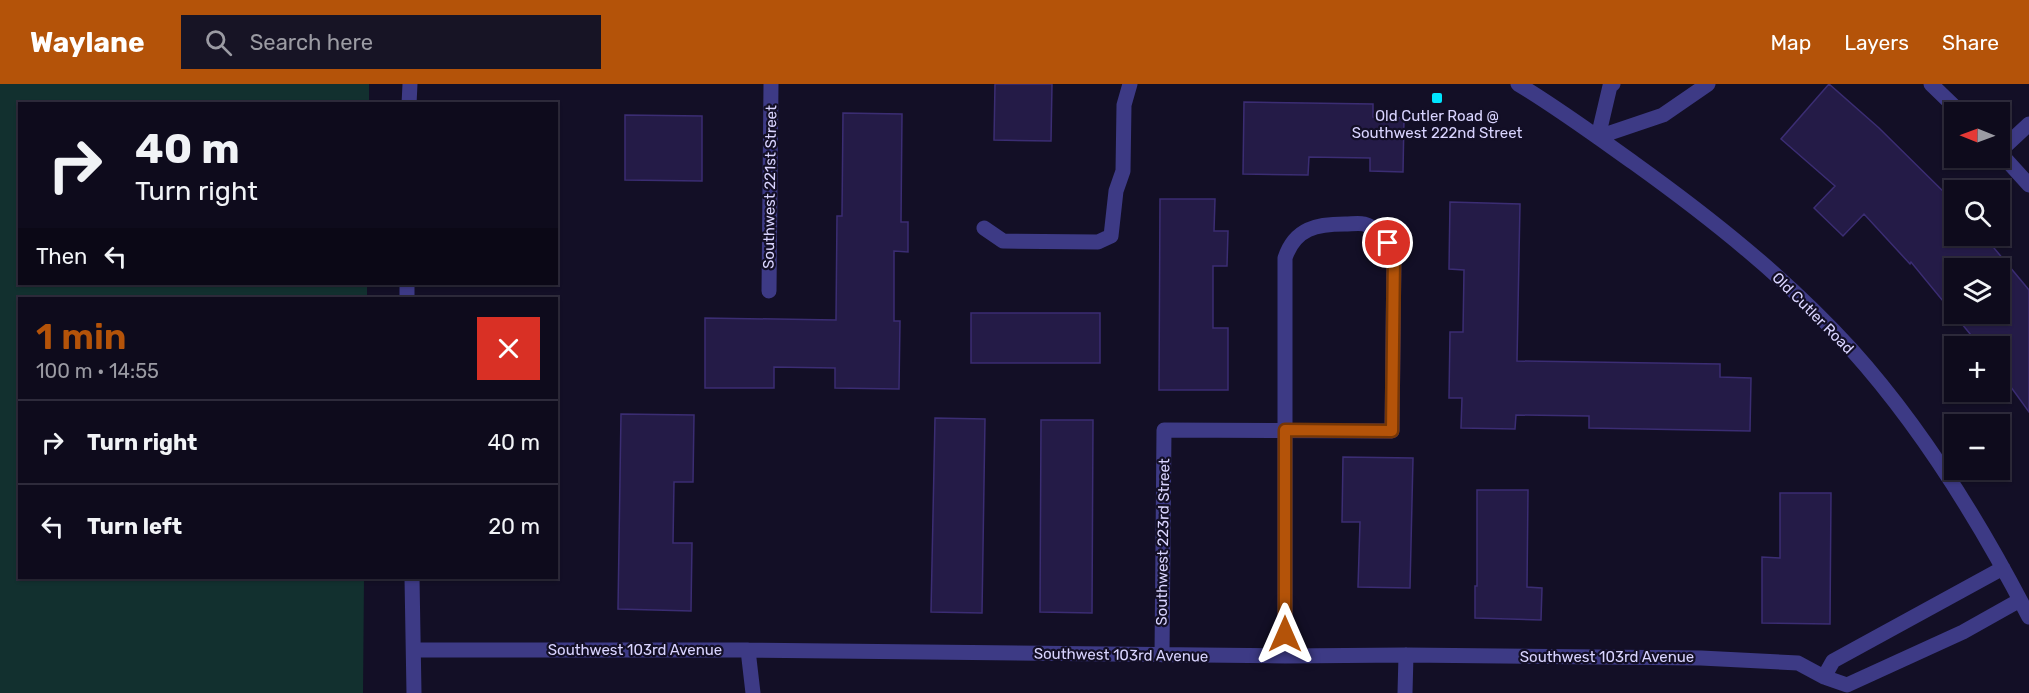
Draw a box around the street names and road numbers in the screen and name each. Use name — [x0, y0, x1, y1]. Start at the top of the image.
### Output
street label: Southwest 221st Street — [760, 105, 780, 269]
street label: Old Cutler Road — [1768, 268, 1858, 358]
street label: Southwest 223rd Street — [1153, 458, 1173, 626]
street label: Southwest 103rd Avenue — [548, 641, 722, 659]
street label: Southwest 103rd Avenue — [1034, 644, 1208, 666]
street label: Southwest 103rd Avenue — [1520, 648, 1694, 666]

